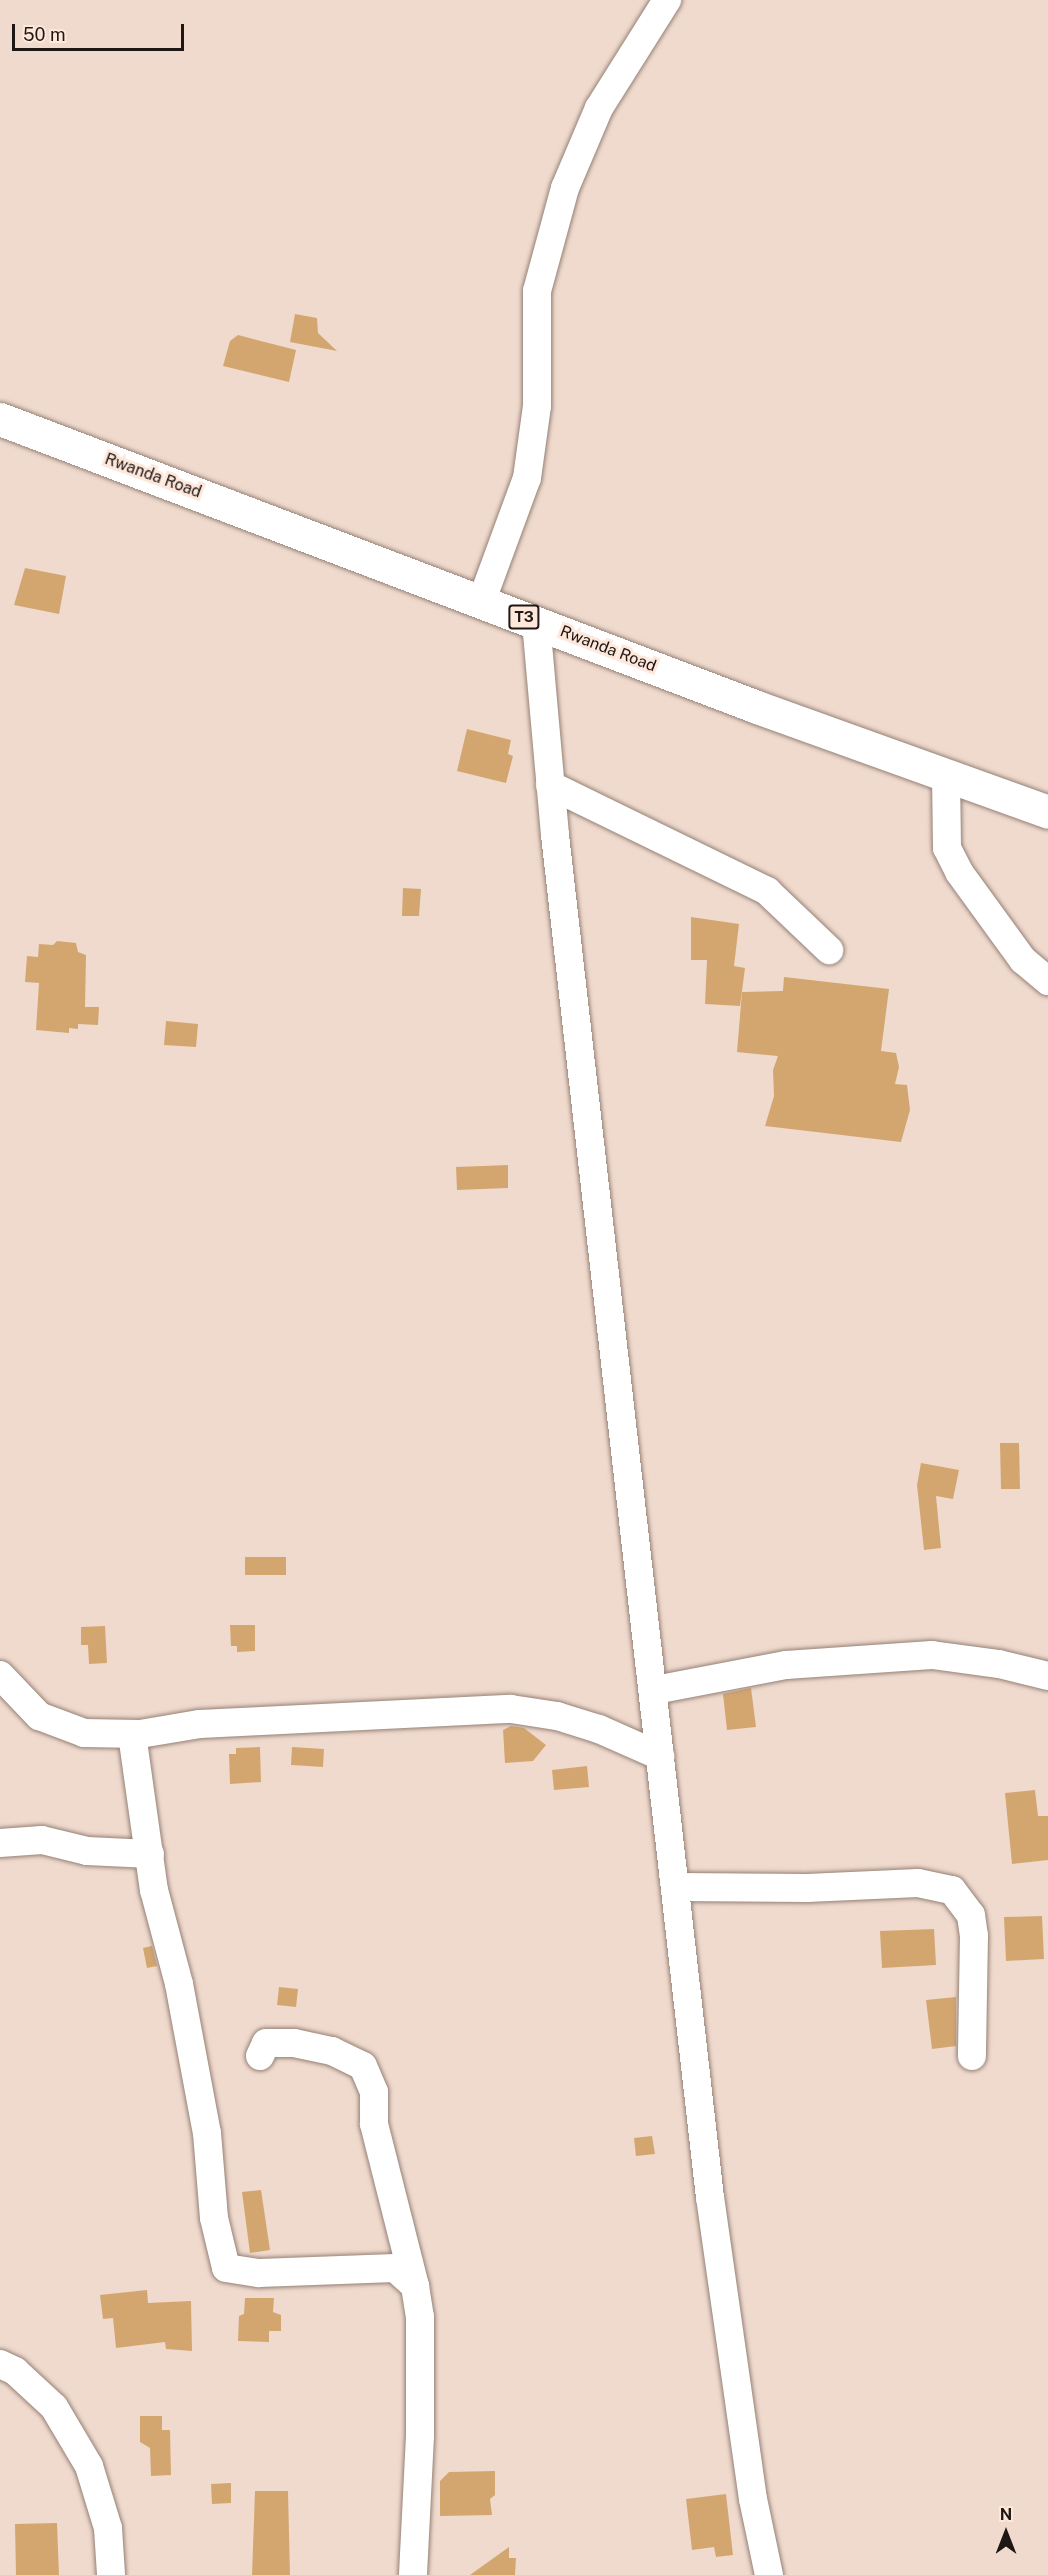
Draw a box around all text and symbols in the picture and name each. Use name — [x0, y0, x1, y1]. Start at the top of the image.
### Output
scale bar — [15, 12, 188, 50]
text: 50 m — [23, 24, 66, 45]
street label: Rwanda Road — [102, 450, 204, 502]
road number: T3 — [508, 605, 540, 629]
street label: Rwanda Road — [557, 622, 659, 676]
north arrow — [976, 2503, 1036, 2563]
text: N — [1000, 2505, 1012, 2524]

